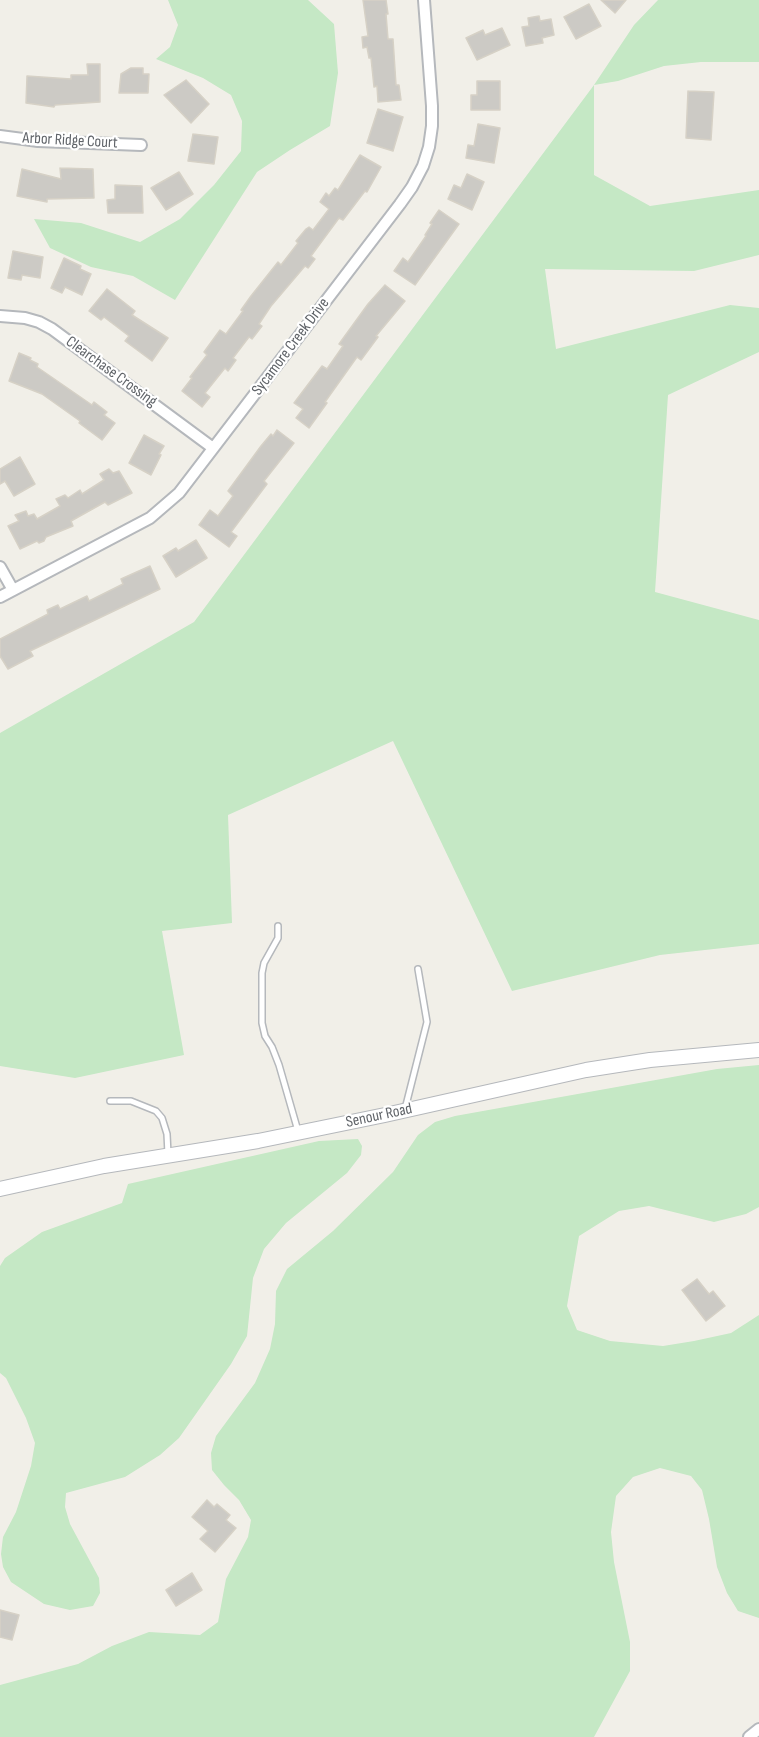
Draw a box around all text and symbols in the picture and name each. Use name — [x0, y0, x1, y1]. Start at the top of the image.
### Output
street label: Arbor Ridge Court — [22, 129, 118, 153]
street label: Sycamore Creek Drive — [248, 295, 334, 399]
street label: Clearchase Crossing — [62, 332, 160, 412]
street label: Senour Road — [344, 1100, 414, 1132]

